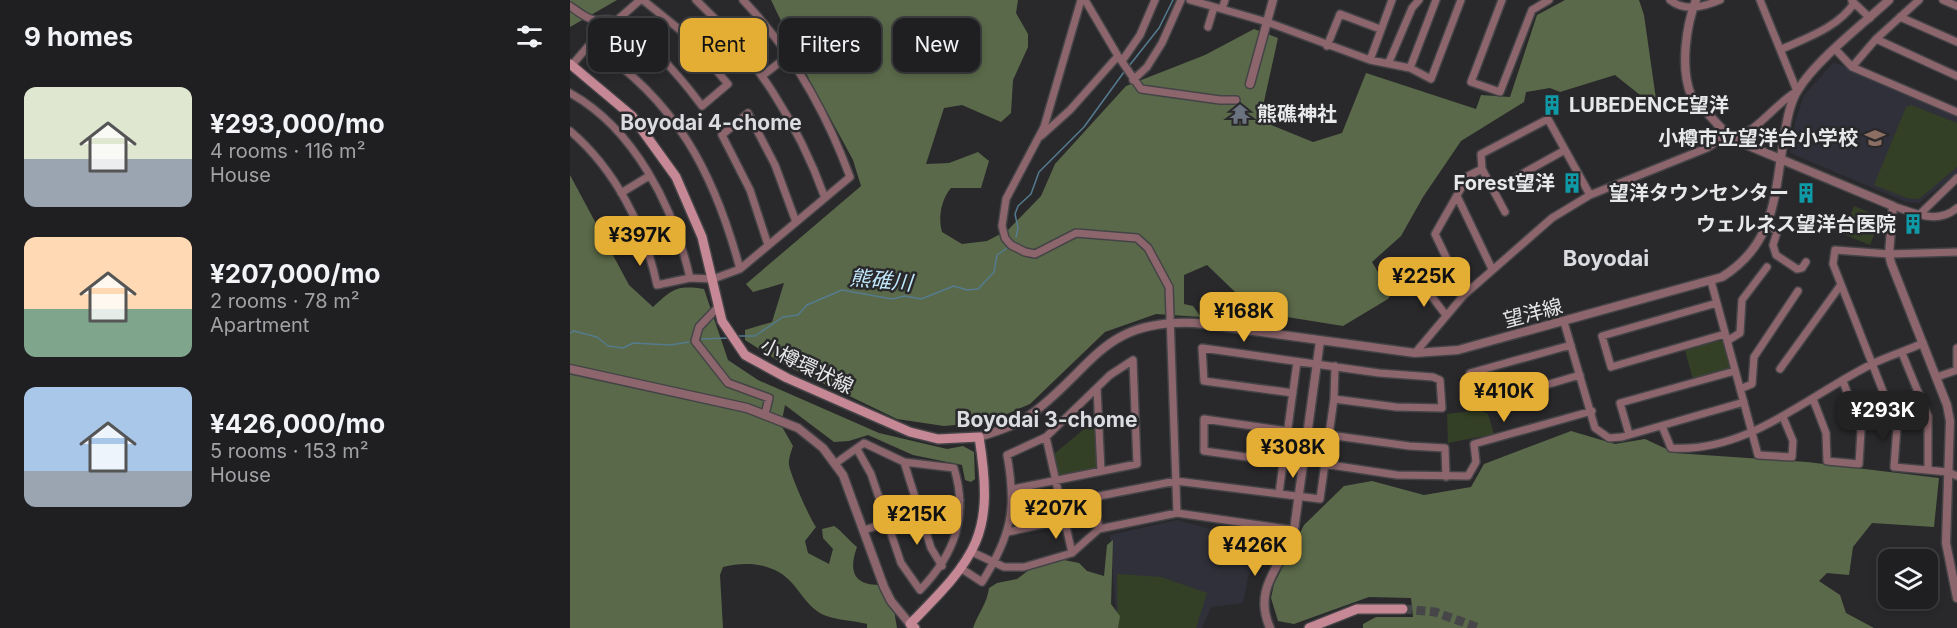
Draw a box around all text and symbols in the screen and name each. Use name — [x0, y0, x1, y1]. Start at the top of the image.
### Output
chip: Buy — [588, 18, 668, 72]
chip: Rent — [680, 18, 767, 72]
chip: Filters — [779, 18, 881, 72]
chip: New — [893, 18, 980, 72]
icon: filters — [513, 20, 546, 53]
text: 9 homes — [24, 21, 133, 52]
building icon: LUBEDENCE望洋 — [1540, 93, 1564, 117]
place label: LUBEDENCE望洋 — [1569, 93, 1729, 117]
temple icon: 熊礁神社 — [1228, 102, 1252, 126]
place label: 熊礁神社 — [1257, 102, 1337, 126]
text: ¥293,000/mo — [210, 108, 385, 139]
district label: Boyodai 4-chome — [620, 110, 802, 135]
icon: home — [72, 111, 144, 183]
place label: 小樽市立望洋台小学校 — [1658, 126, 1858, 150]
school or university icon: 小樽市立望洋台小学校 — [1863, 126, 1887, 150]
text: 4 rooms · 116 m² — [210, 139, 365, 163]
text: House — [210, 163, 271, 187]
place label: Forest望洋 — [1453, 171, 1555, 195]
building icon: Forest望洋 — [1560, 171, 1584, 195]
place label: 望洋タウンセンター — [1609, 181, 1789, 205]
building icon: 望洋タウンセンター — [1794, 181, 1818, 205]
place label: ウェルネス望洋台医院 — [1696, 212, 1896, 236]
building icon: ウェルネス望洋台医院 — [1901, 212, 1925, 236]
pin: ¥397K — [598, 216, 682, 267]
text: ¥397K — [609, 223, 671, 247]
district label: Boyodai — [1563, 245, 1649, 271]
pin: ¥225K — [1382, 257, 1466, 308]
text: ¥207,000/mo — [210, 258, 380, 289]
icon: home — [72, 261, 144, 333]
text: ¥225K — [1392, 264, 1456, 288]
water label: 熊碓川 — [849, 265, 915, 295]
text: 2 rooms · 78 m² — [210, 289, 359, 313]
pin: ¥168K — [1202, 292, 1286, 343]
street label: 望洋線 — [1501, 294, 1565, 332]
text: ¥168K — [1214, 299, 1274, 323]
text: Apartment — [210, 313, 309, 337]
street label: 小樽環状線 — [757, 333, 857, 399]
pin: ¥410K — [1462, 372, 1546, 423]
text: ¥410K — [1474, 379, 1534, 403]
pin: ¥293K — [1841, 391, 1925, 442]
text: ¥293K — [1851, 398, 1915, 422]
district label: Boyodai 3-chome — [957, 407, 1138, 432]
text: ¥426,000/mo — [210, 408, 385, 439]
icon: home — [72, 411, 144, 483]
pin: ¥308K — [1251, 428, 1335, 479]
text: ¥308K — [1260, 435, 1326, 459]
text: 5 rooms · 153 m² — [210, 439, 369, 463]
text: House — [210, 463, 271, 487]
pin: ¥207K — [1014, 489, 1098, 540]
pin: ¥215K — [875, 495, 959, 546]
text: ¥207K — [1024, 496, 1088, 520]
text: ¥215K — [887, 502, 947, 526]
pin: ¥426K — [1213, 526, 1297, 577]
text: ¥426K — [1223, 533, 1287, 557]
map controls — [1878, 549, 1938, 609]
button: layers — [1878, 549, 1938, 609]

